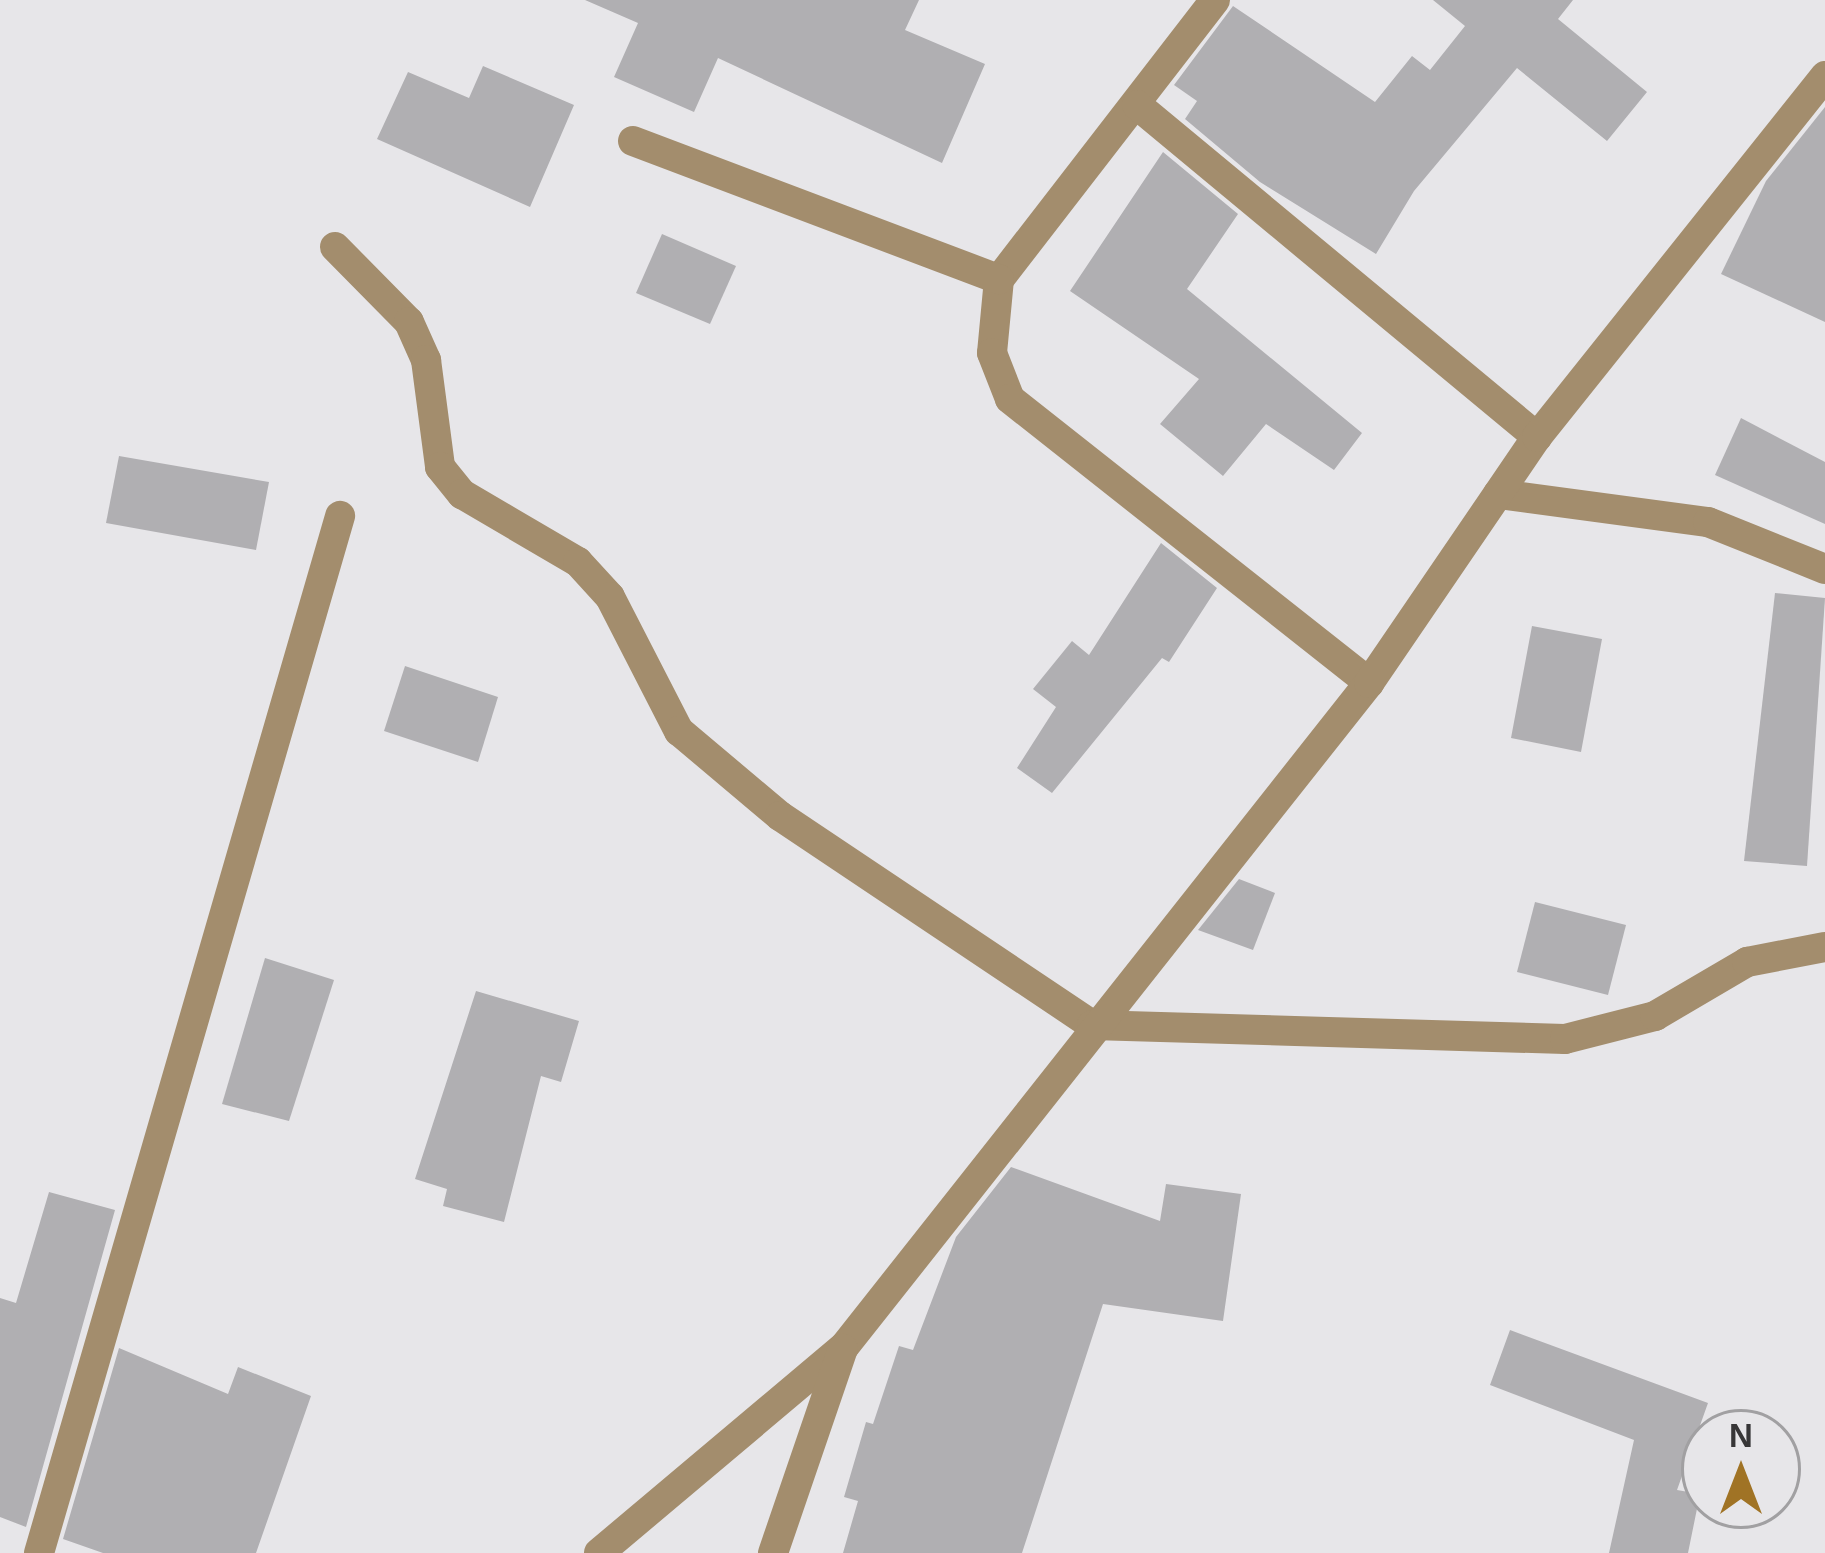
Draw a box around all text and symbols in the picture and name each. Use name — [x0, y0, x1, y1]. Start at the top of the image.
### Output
north arrow — [1681, 1409, 1801, 1529]
text: N — [1729, 1417, 1753, 1454]

